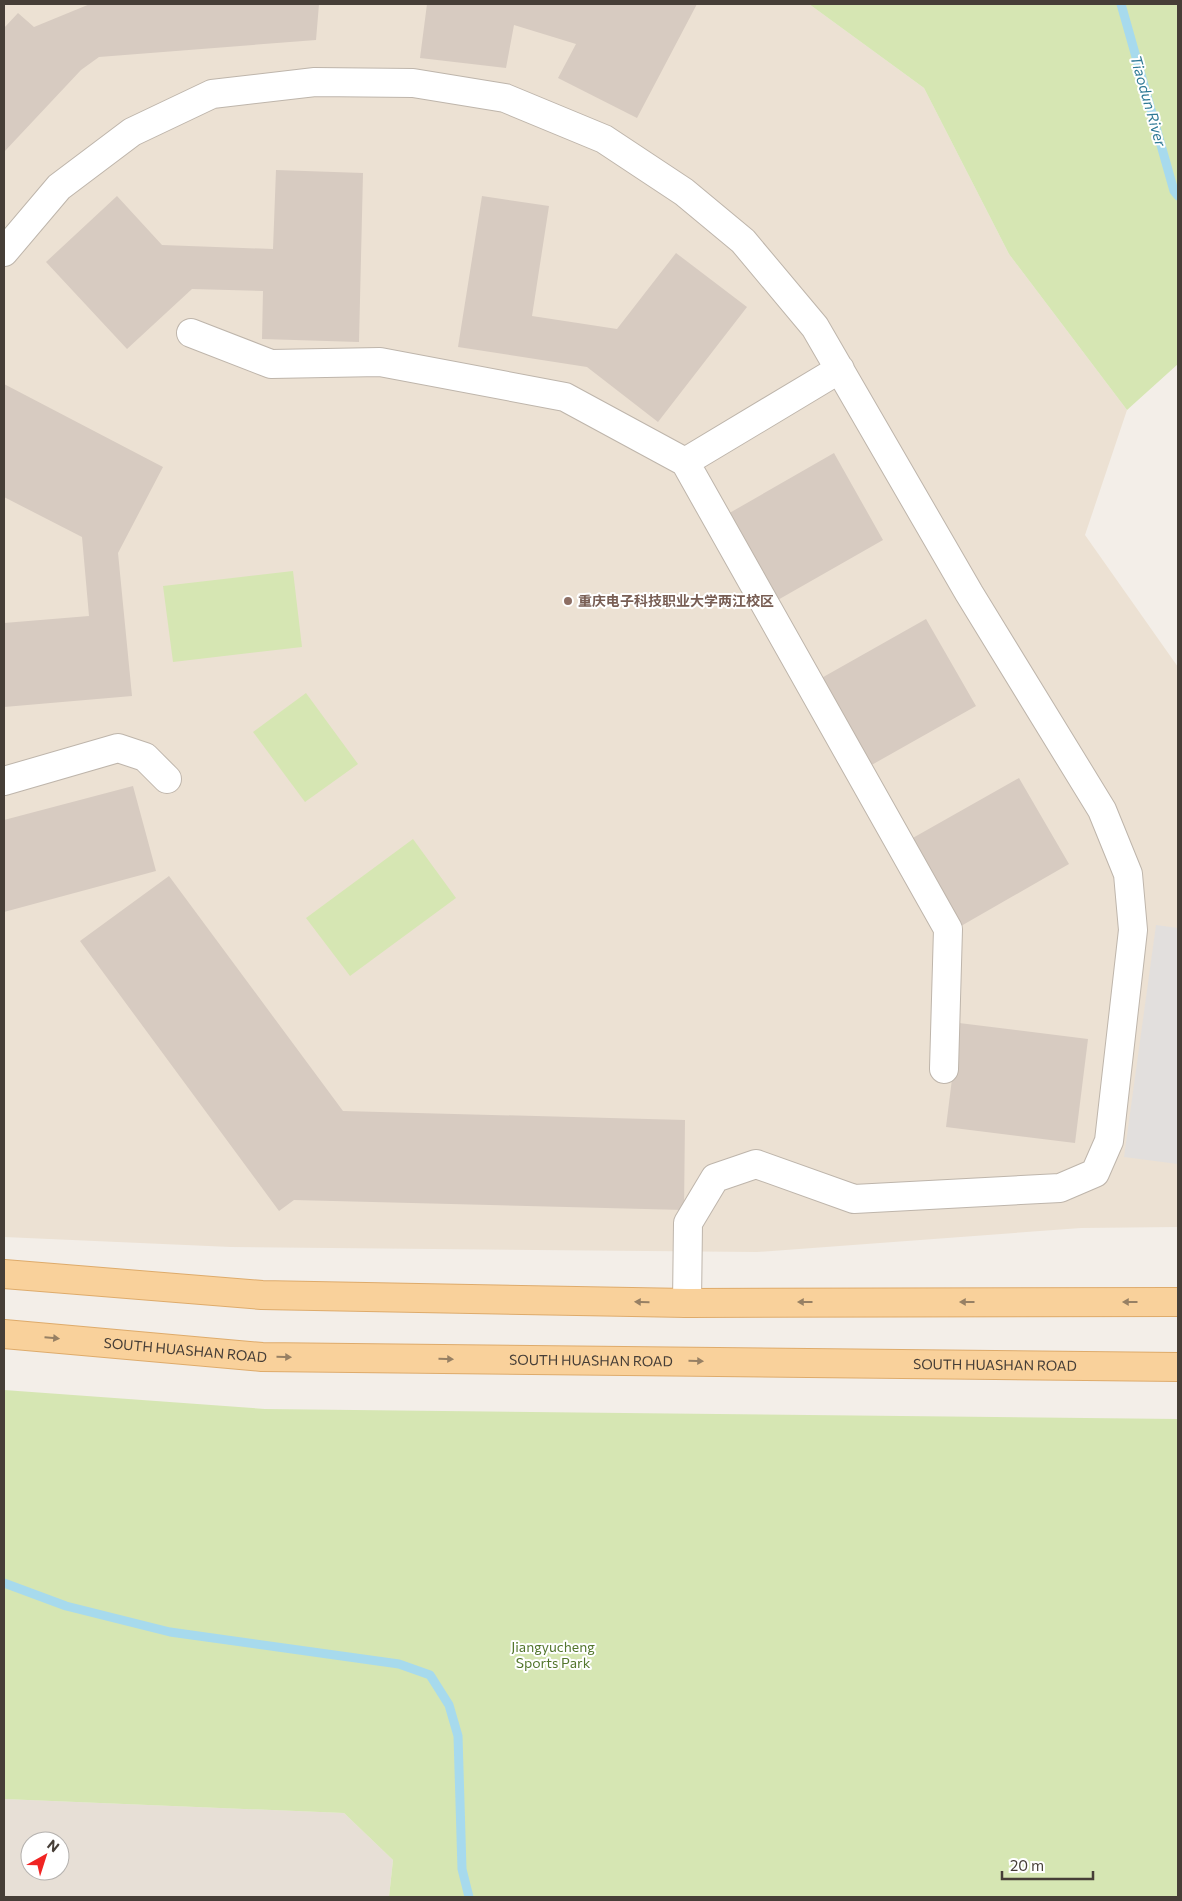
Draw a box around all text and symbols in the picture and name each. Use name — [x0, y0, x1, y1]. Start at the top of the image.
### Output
water label: Tiaodun River — [1127, 53, 1171, 149]
place label: 重庆电子科技职业大学两江校区 — [578, 592, 774, 609]
marker: 重庆电子科技职业大学两江校区 — [562, 595, 574, 607]
one-way arrow — [634, 1298, 650, 1306]
one-way arrow — [796, 1298, 812, 1306]
one-way arrow — [959, 1298, 975, 1306]
one-way arrow — [1121, 1298, 1137, 1306]
one-way arrow — [45, 1334, 61, 1342]
street label: SOUTH HUASHAN ROAD — [103, 1334, 268, 1365]
street label: SOUTH HUASHAN ROAD — [509, 1351, 673, 1369]
one-way arrow — [276, 1353, 292, 1361]
one-way arrow — [439, 1355, 455, 1363]
street label: SOUTH HUASHAN ROAD — [913, 1355, 1077, 1374]
one-way arrow — [689, 1358, 705, 1366]
park label: Jiangyucheng Sports Park — [511, 1638, 595, 1671]
north arrow — [20, 1831, 70, 1881]
text: N — [44, 1836, 63, 1855]
scale bar — [1002, 1848, 1093, 1880]
text: 20 m — [1010, 1856, 1044, 1874]

